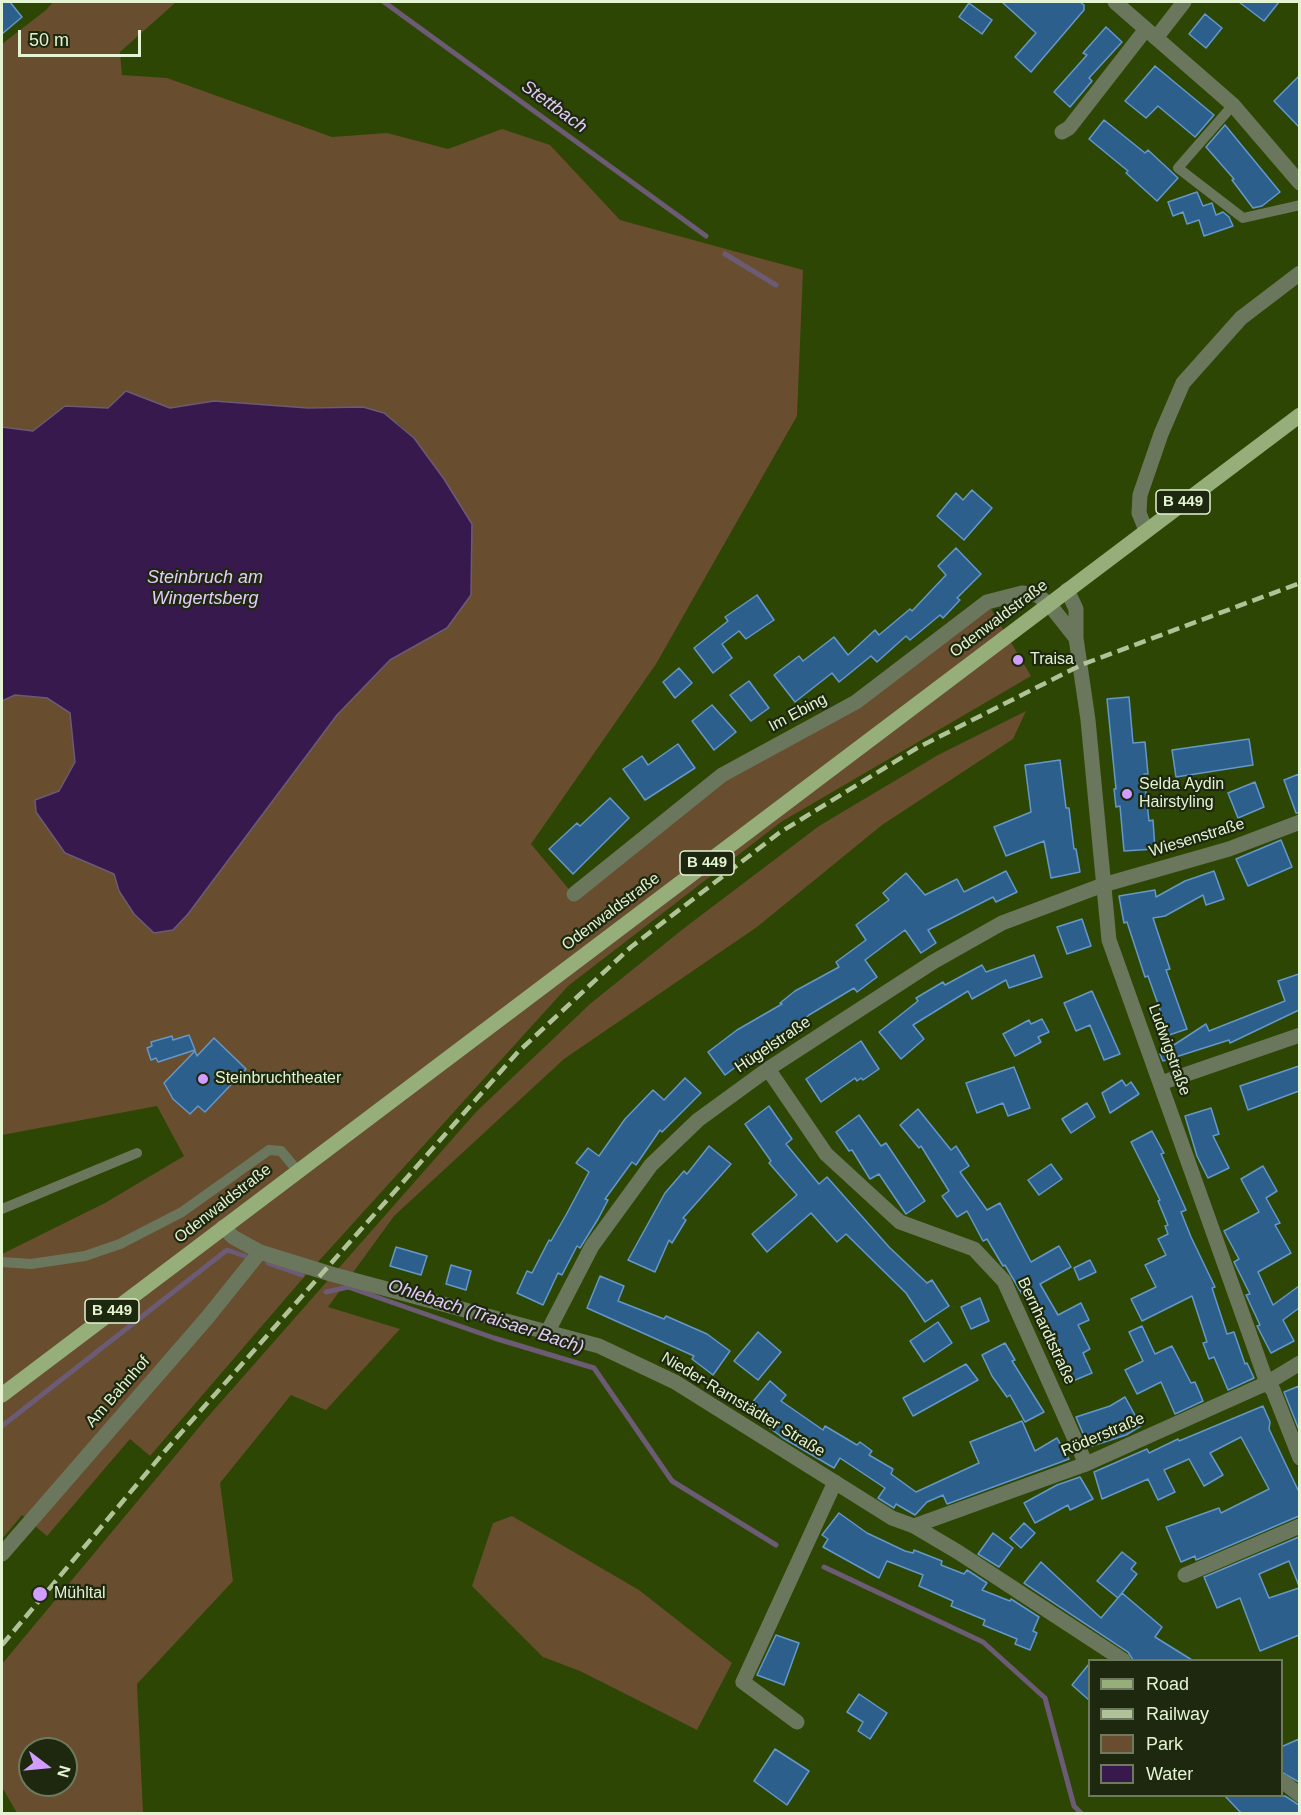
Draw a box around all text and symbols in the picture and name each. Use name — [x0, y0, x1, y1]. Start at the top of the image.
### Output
scale bar — [21, 18, 144, 56]
text: 50 m — [29, 30, 69, 50]
water label: Stettbach — [517, 76, 591, 138]
road number: B 449 — [1156, 490, 1210, 514]
water label: Steinbruch am Wingertsberg — [147, 567, 263, 610]
street label: Odenwaldstraße — [946, 576, 1052, 662]
place label: Traisa — [1030, 650, 1074, 670]
marker: Traisa — [1011, 653, 1025, 667]
street label: Im Ebing — [766, 690, 830, 736]
place label: Selda Aydin Hairstyling — [1139, 775, 1224, 813]
marker: Selda Aydin Hairstyling — [1120, 787, 1134, 801]
street label: Wiesenstraße — [1147, 814, 1247, 862]
road number: B 449 — [680, 851, 734, 875]
street label: Odenwaldstraße — [558, 869, 664, 955]
street label: Ludwigstraße — [1144, 1002, 1194, 1098]
street label: Hügelstraße — [732, 1013, 814, 1077]
place label: Steinbruchtheater — [215, 1069, 341, 1089]
marker: Steinbruchtheater — [196, 1072, 210, 1086]
street label: Odenwaldstraße — [171, 1160, 275, 1248]
water label: Ohlebach (Traisaer Bach) — [385, 1275, 587, 1359]
street label: Bernhardtstraße — [1013, 1275, 1079, 1387]
road number: B 449 — [85, 1299, 139, 1323]
street label: Nieder-Ramstädter Straße — [658, 1348, 828, 1462]
street label: Am Bahnhof — [82, 1352, 154, 1432]
street label: Röderstraße — [1058, 1409, 1148, 1461]
place label: Mühltal — [54, 1584, 106, 1604]
marker: Mühltal — [31, 1585, 49, 1603]
legend — [1088, 1659, 1283, 1797]
text: Road — [1146, 1674, 1189, 1694]
text: Railway — [1146, 1704, 1209, 1724]
text: Park — [1146, 1734, 1183, 1754]
north arrow — [18, 1737, 78, 1797]
text: N — [54, 1764, 74, 1779]
text: Water — [1146, 1764, 1193, 1784]

